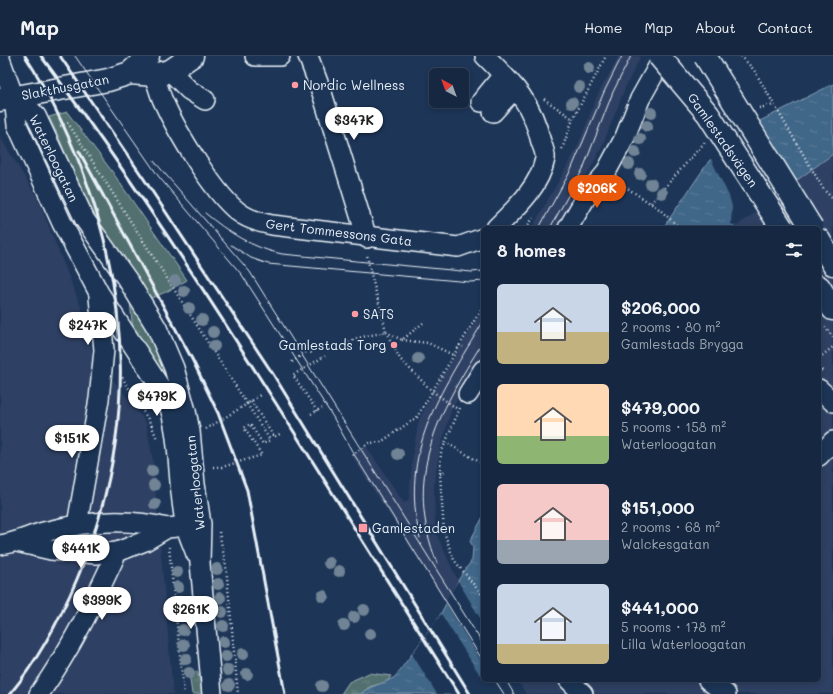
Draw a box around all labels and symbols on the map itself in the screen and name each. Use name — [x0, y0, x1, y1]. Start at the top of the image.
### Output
north arrow — [429, 68, 469, 108]
street label: Slakthusgatan — [20, 70, 110, 103]
place label: Nordic Wellness — [303, 76, 405, 93]
marker: Nordic Wellness — [290, 80, 300, 90]
street label: Gamlestadsvägen — [685, 89, 762, 190]
pin: $347K — [326, 107, 382, 141]
street label: Waterloogatan — [26, 111, 83, 204]
pin: $206K — [569, 175, 625, 209]
street label: Gert Tommessons Gata — [265, 214, 413, 249]
place label: SATS — [363, 305, 394, 322]
marker: SATS — [350, 309, 360, 319]
pin: $247K — [60, 312, 116, 346]
place label: Gamlestads Torg — [279, 336, 386, 353]
marker: Gamlestads Torg — [389, 340, 399, 350]
pin: $479K — [129, 383, 185, 417]
pin: $151K — [44, 425, 100, 459]
street label: Waterloogatan — [181, 435, 208, 531]
place label: Gamlestaden — [372, 519, 455, 536]
marker: Gamlestaden — [357, 522, 369, 534]
pin: $441K — [53, 535, 109, 569]
pin: $399K — [74, 587, 130, 621]
pin: $261K — [163, 596, 219, 630]

